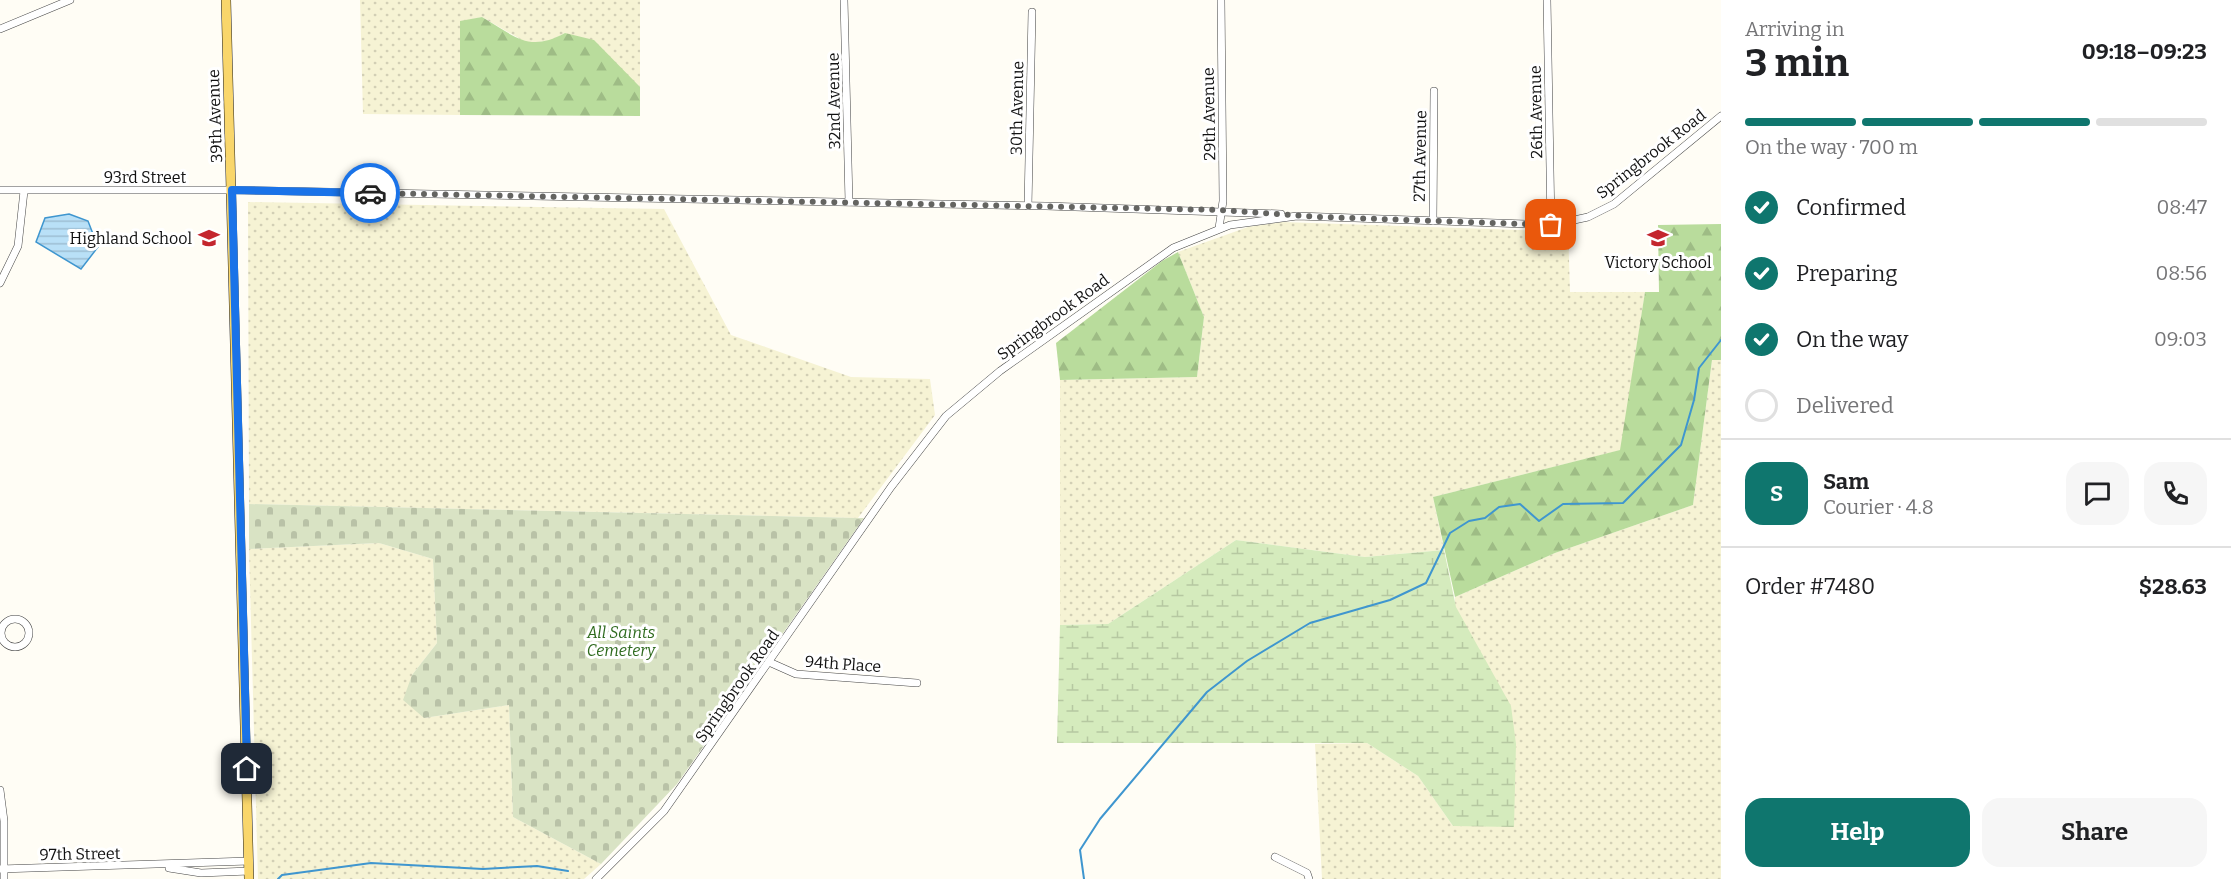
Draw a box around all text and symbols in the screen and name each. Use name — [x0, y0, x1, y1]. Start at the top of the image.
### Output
text: Arriving in — [1745, 17, 1844, 41]
text: 09:18–09:23 — [2082, 38, 2207, 65]
text: 3 min — [1745, 40, 1849, 86]
street label: 32nd Avenue — [824, 52, 844, 150]
street label: 30th Avenue — [1007, 61, 1027, 155]
street label: 26th Avenue — [1526, 65, 1546, 159]
street label: 29th Avenue — [1199, 67, 1219, 161]
street label: 39th Avenue — [204, 69, 226, 163]
street label: Springbrook Road — [1593, 105, 1710, 203]
street label: 27th Avenue — [1410, 110, 1430, 202]
text: On the way · 700 m — [1745, 135, 1918, 159]
courier — [340, 163, 400, 223]
street label: 93rd Street — [104, 168, 186, 187]
icon: car — [354, 177, 387, 210]
icon: check — [1745, 191, 1778, 224]
text: Confirmed — [1796, 194, 1906, 221]
text: 08:47 — [2156, 195, 2207, 219]
pin — [1525, 199, 1576, 250]
icon: bag — [1534, 208, 1567, 241]
school or university icon: Highland School — [197, 226, 221, 250]
school or university icon: Victory School — [1646, 226, 1670, 250]
place label: Highland School — [70, 229, 192, 248]
place label: Victory School — [1604, 253, 1712, 272]
icon: check — [1745, 257, 1778, 290]
text: Preparing — [1796, 260, 1898, 287]
text: 08:56 — [2156, 261, 2207, 285]
street label: Springbrook Road — [993, 270, 1113, 364]
icon: check — [1745, 323, 1778, 356]
text: On the way — [1796, 326, 1908, 353]
text: 09:03 — [2154, 327, 2207, 351]
text: Delivered — [1796, 392, 1894, 419]
button: chat — [2066, 462, 2129, 525]
button: phone — [2144, 462, 2207, 525]
text: Sam — [1823, 468, 1869, 495]
text: S — [1770, 480, 1783, 507]
text: Courier · 4.8 — [1823, 495, 1934, 519]
text: Order #7480 — [1745, 573, 1875, 600]
text: $28.63 — [2139, 573, 2207, 600]
park label: All Saints Cemetery — [586, 623, 656, 660]
street label: Springbrook Road — [691, 626, 783, 746]
street label: 94th Place — [804, 652, 882, 676]
pin — [221, 743, 272, 794]
icon: home — [230, 752, 263, 785]
button: Help — [1745, 798, 1970, 867]
button: Share — [1982, 798, 2207, 867]
street label: 97th Street — [39, 844, 121, 864]

